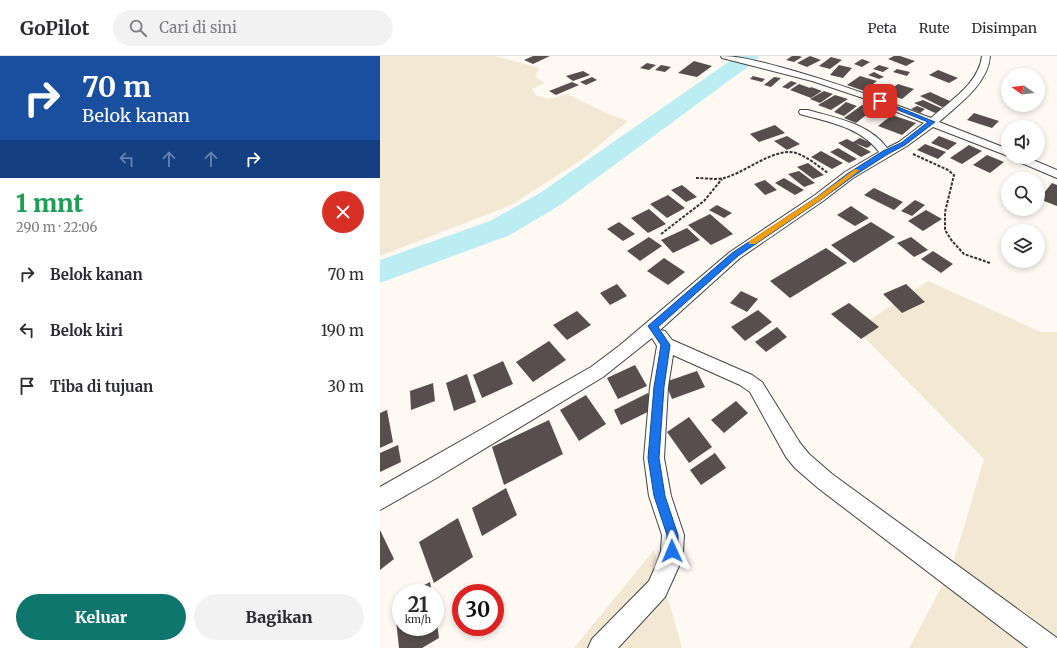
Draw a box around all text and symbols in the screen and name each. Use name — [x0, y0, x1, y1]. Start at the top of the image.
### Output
search box — [113, 10, 393, 46]
text: GoPilot — [20, 16, 89, 40]
icon: search — [127, 17, 149, 39]
text: Cari di sini — [159, 18, 237, 37]
text: Peta — [868, 19, 897, 37]
text: Rute — [919, 19, 950, 37]
text: Disimpan — [972, 19, 1037, 37]
north arrow — [1001, 68, 1045, 112]
map controls — [1001, 68, 1045, 268]
text: 70 m — [82, 69, 151, 105]
icon: right — [16, 72, 68, 124]
pin — [863, 84, 897, 118]
icon: arrive — [869, 90, 891, 112]
text: Belok kanan — [82, 104, 190, 127]
button: sound — [1001, 120, 1045, 164]
icon: left — [116, 148, 138, 170]
icon: ahead — [158, 148, 180, 170]
icon: ahead — [200, 148, 222, 170]
icon: right — [242, 148, 264, 170]
button: search — [1001, 172, 1045, 216]
text: 1 mnt — [16, 188, 83, 219]
button: close — [322, 191, 364, 233]
text: 290 m · 22:06 — [16, 219, 97, 236]
button: layers — [1001, 224, 1045, 268]
icon: right — [16, 263, 38, 285]
text: Belok kanan — [50, 265, 143, 284]
text: 70 m — [328, 265, 364, 284]
icon: left — [16, 319, 38, 341]
text: Belok kiri — [50, 321, 123, 340]
text: 190 m — [321, 321, 364, 340]
icon: arrive — [16, 375, 38, 397]
text: Tiba di tujuan — [50, 377, 153, 396]
text: 30 m — [327, 377, 364, 396]
position arrow — [651, 530, 693, 572]
speed limit sign: 30 — [452, 584, 504, 636]
text: 21 — [408, 592, 428, 617]
button: Keluar — [16, 594, 186, 640]
button: Bagikan — [194, 594, 364, 640]
text: km/h — [405, 613, 431, 626]

